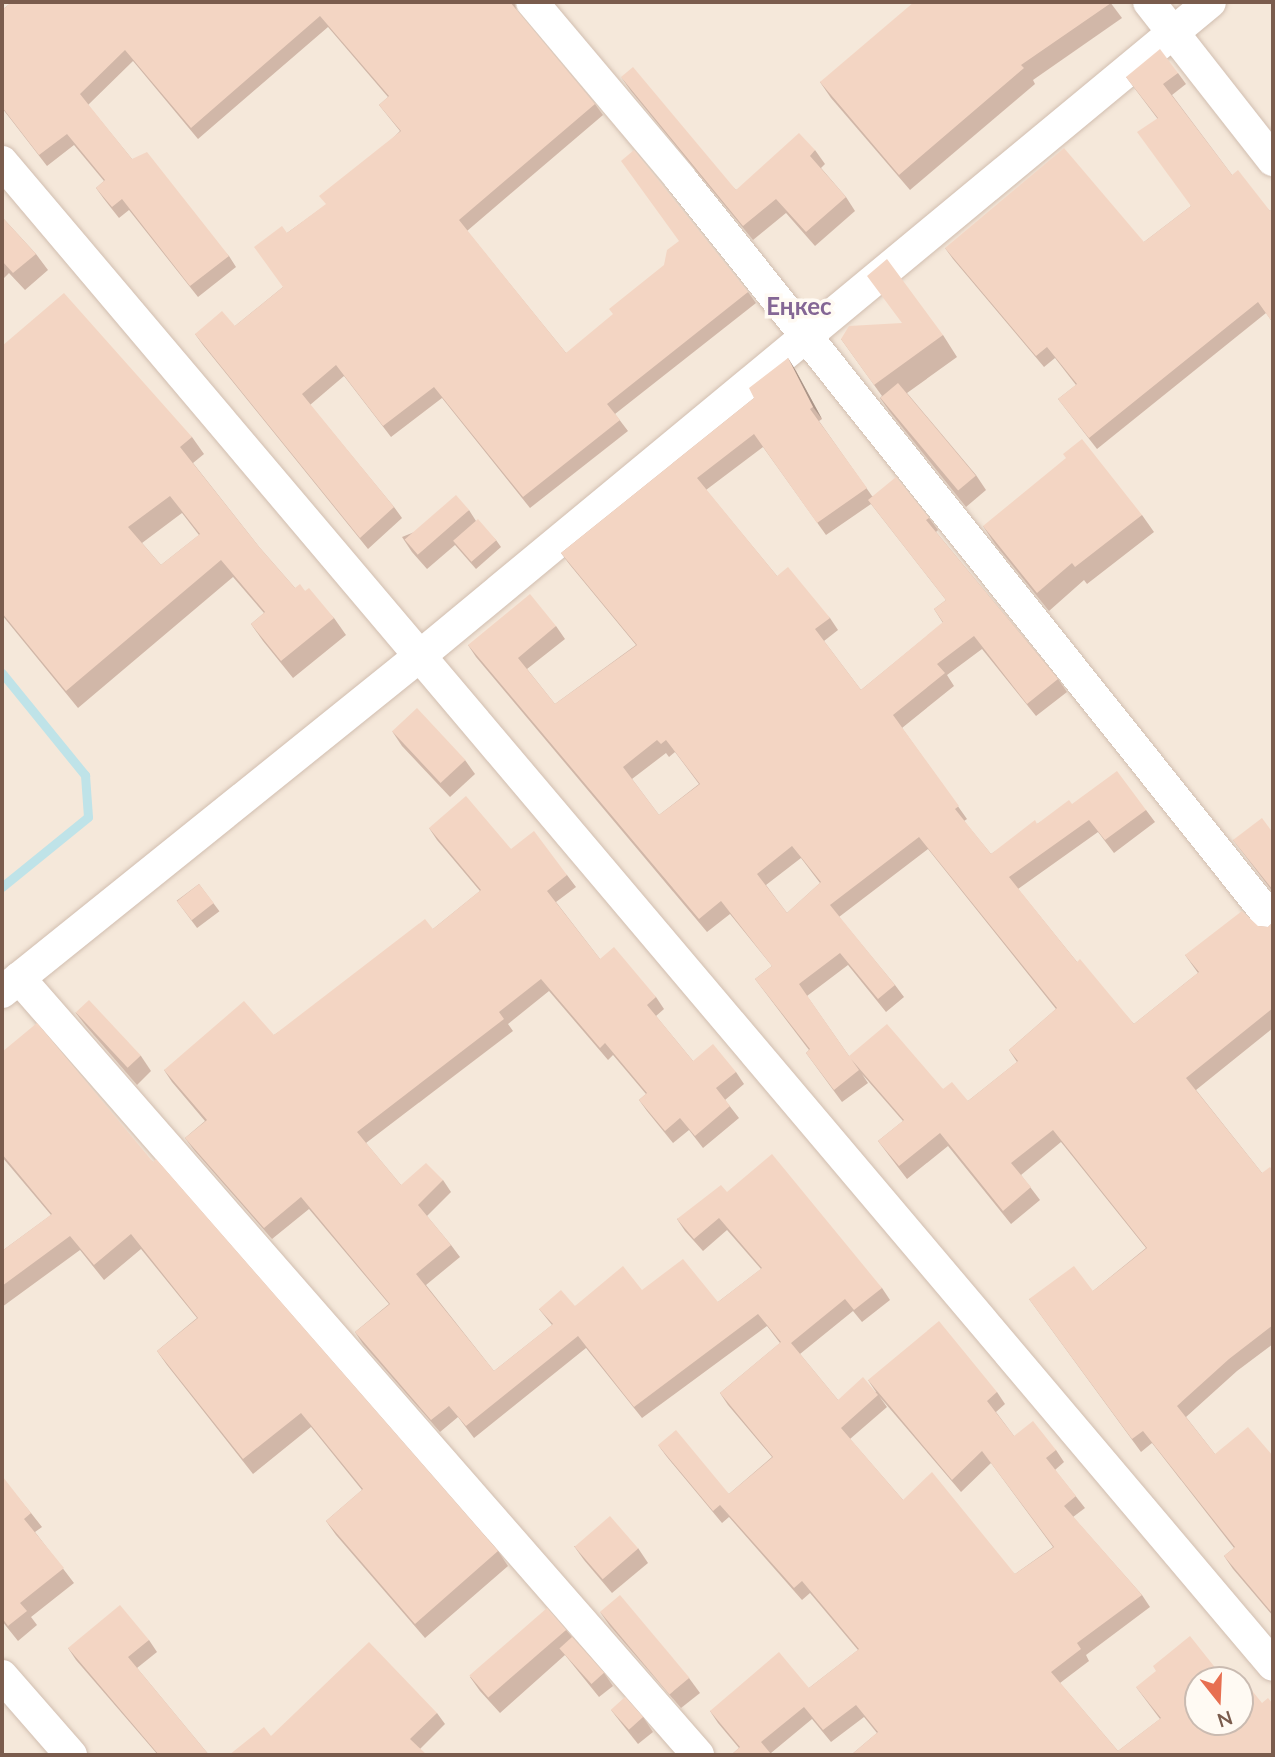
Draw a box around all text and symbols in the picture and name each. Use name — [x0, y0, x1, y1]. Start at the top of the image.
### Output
district label: Еңкес — [766, 292, 832, 320]
north arrow — [1184, 1666, 1254, 1736]
text: N — [1215, 1706, 1236, 1733]

